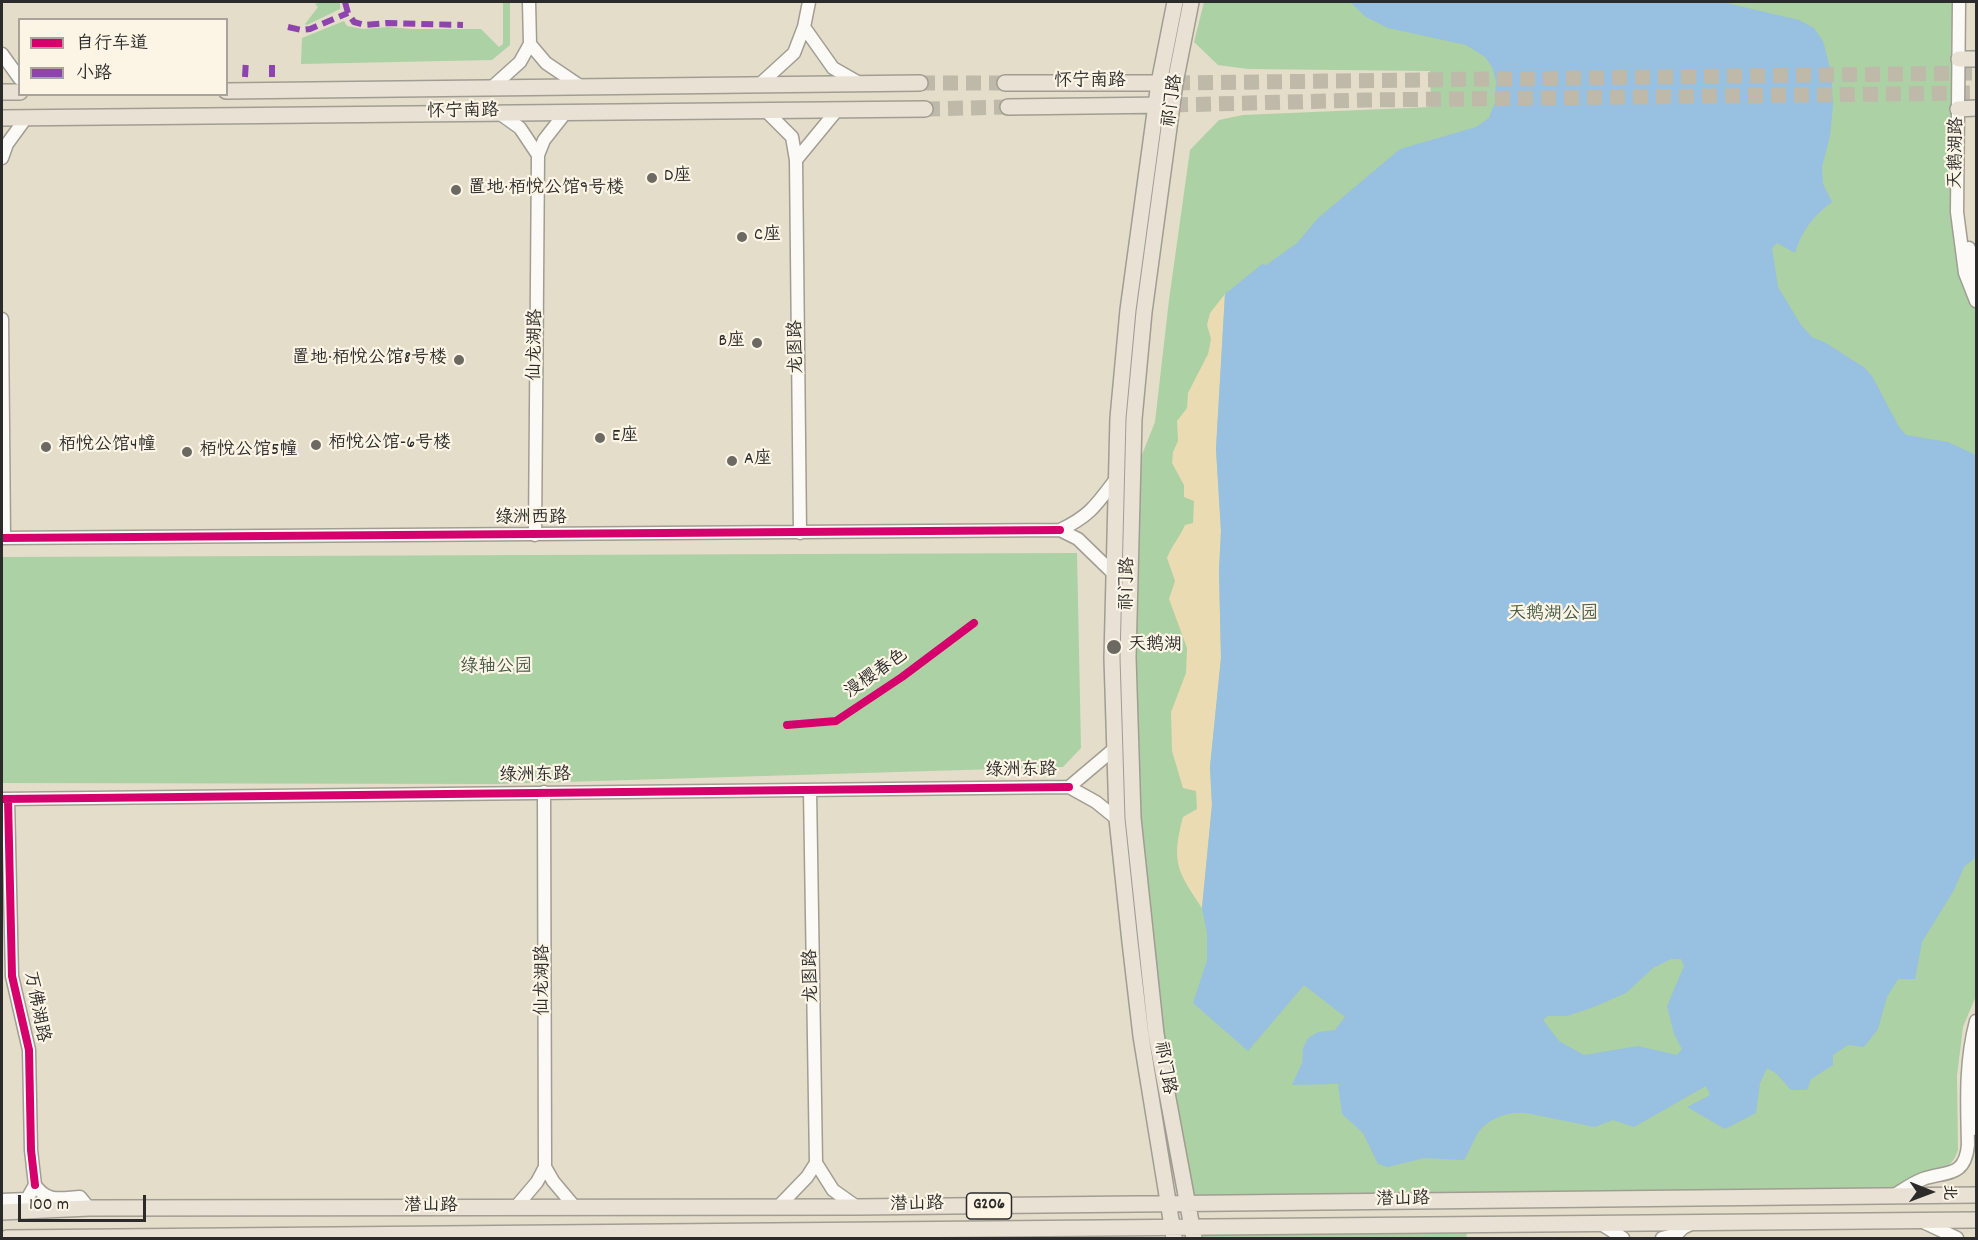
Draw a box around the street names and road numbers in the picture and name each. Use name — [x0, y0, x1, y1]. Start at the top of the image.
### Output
street label: 怀宁南路 — [1054, 72, 1126, 94]
street label: 祁门路 — [1160, 73, 1188, 129]
street label: 怀宁南路 — [427, 102, 499, 124]
street label: 天鹅湖路 — [1947, 117, 1969, 189]
street label: 仙龙湖路 — [526, 309, 548, 381]
street label: 龙图路 — [787, 320, 809, 374]
street label: 绿洲西路 — [495, 509, 567, 531]
street label: 祁门路 — [1118, 557, 1140, 611]
street label: 漫樱春色 — [841, 646, 913, 704]
street label: 绿洲东路 — [985, 761, 1057, 783]
street label: 绿洲东路 — [499, 766, 571, 788]
street label: 仙龙湖路 — [534, 944, 556, 1016]
street label: 龙图路 — [802, 949, 824, 1003]
street label: 万佛湖路 — [18, 970, 52, 1044]
street label: 祁门路 — [1148, 1040, 1178, 1096]
street label: 潜山路 — [1376, 1190, 1430, 1212]
road number: G206 — [966, 1193, 1012, 1219]
street label: 潜山路 — [890, 1195, 944, 1217]
street label: 潜山路 — [404, 1197, 458, 1219]

